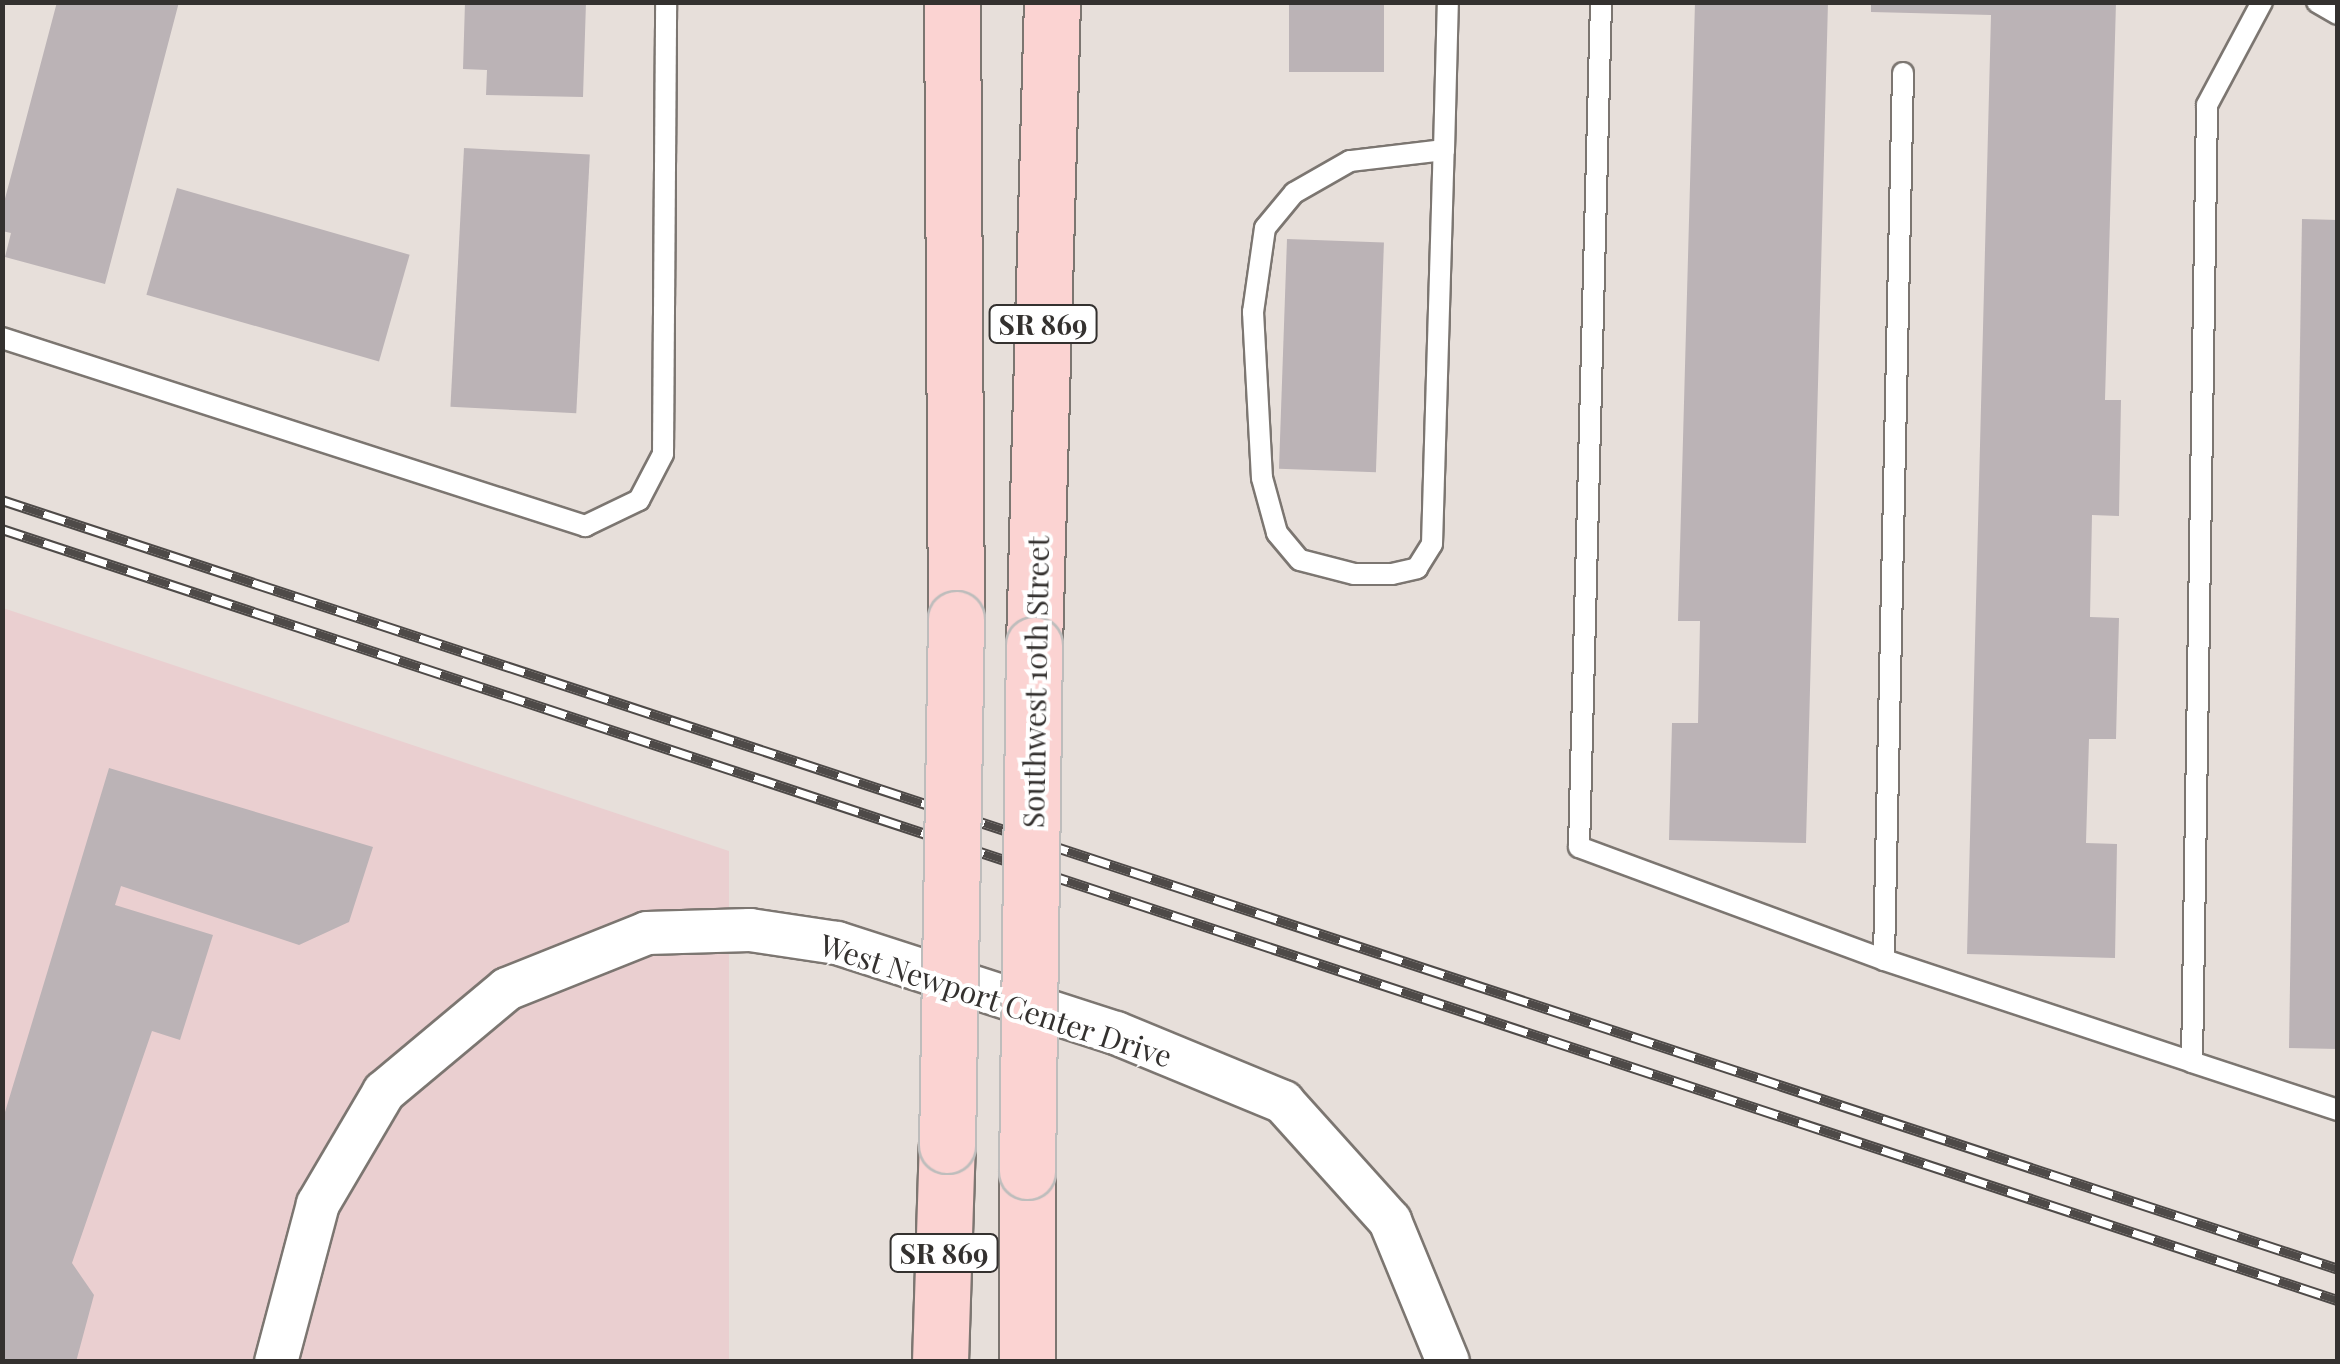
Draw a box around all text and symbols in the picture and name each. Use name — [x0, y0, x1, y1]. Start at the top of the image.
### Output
road number: SR 869 — [988, 301, 1098, 347]
street label: Southwest 10th Street — [1014, 535, 1056, 829]
street label: West Newport Center Drive — [815, 926, 1177, 1074]
road number: SR 869 — [889, 1230, 999, 1276]

